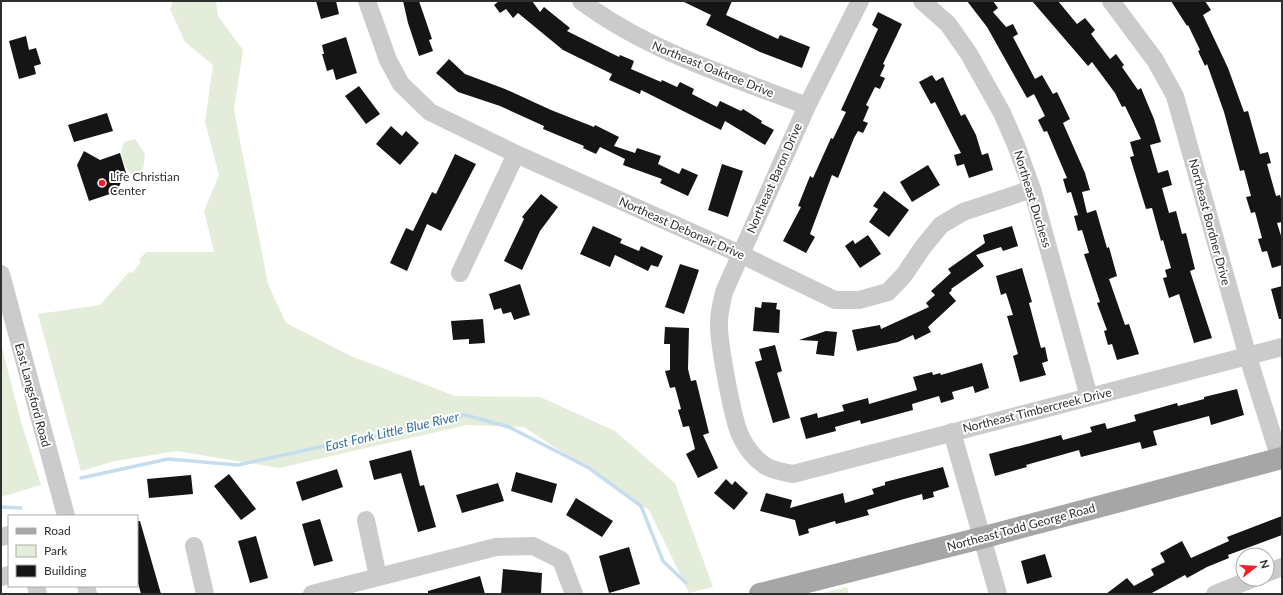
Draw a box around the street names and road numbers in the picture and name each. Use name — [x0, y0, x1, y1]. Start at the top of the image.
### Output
street label: Northeast Oaktree Drive — [650, 38, 776, 100]
street label: Northeast Baron Drive — [743, 121, 805, 235]
street label: Northeast Duchess — [1011, 149, 1055, 249]
street label: Northeast Bordner Drive — [1186, 157, 1234, 287]
street label: Northeast Debonair Drive — [617, 193, 747, 263]
street label: East Langsford Road — [12, 341, 54, 449]
street label: Northeast Timbercreek Drive — [961, 384, 1113, 436]
street label: Northeast Todd George Road — [945, 500, 1097, 554]

